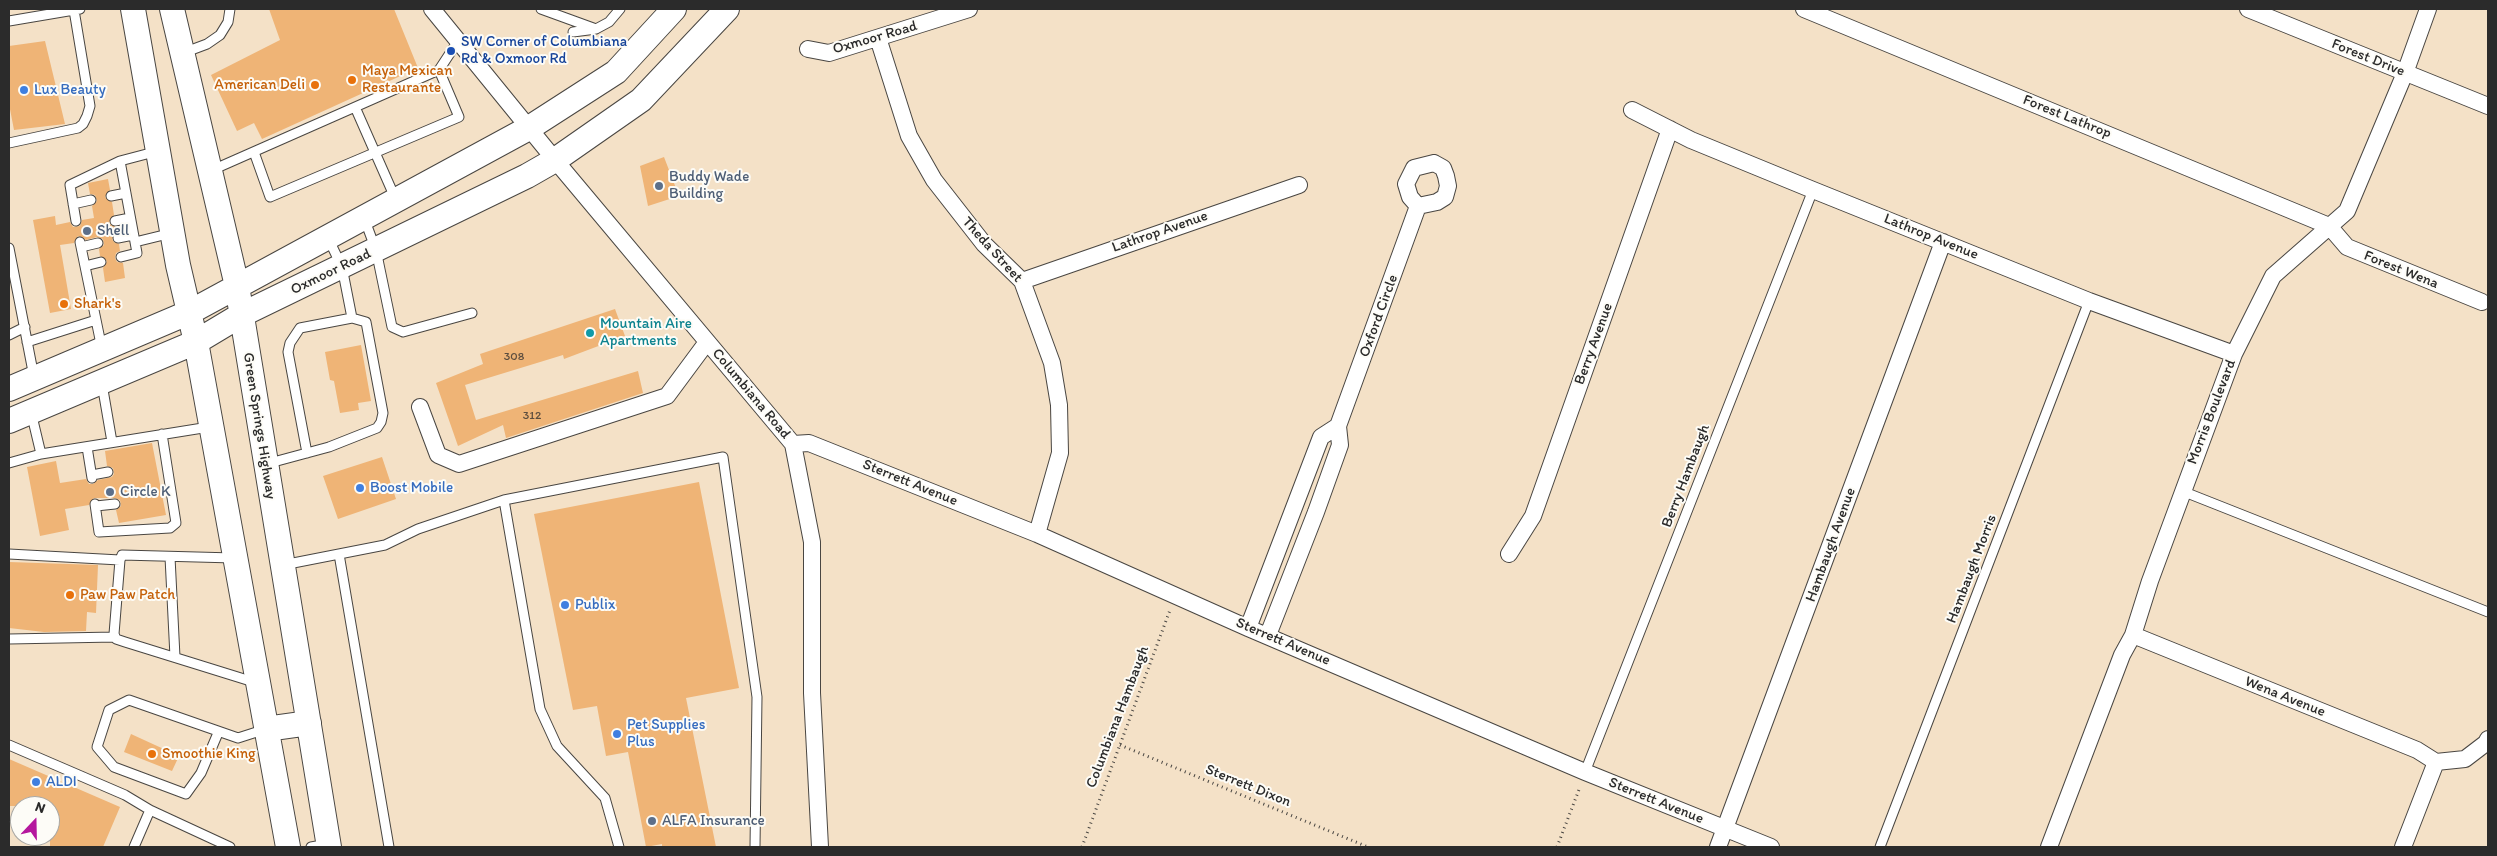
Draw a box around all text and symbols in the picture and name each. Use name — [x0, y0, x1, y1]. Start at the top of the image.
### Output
street label: Oxmoor Road — [831, 17, 919, 59]
place label: SW Corner of Columbiana Rd & Oxmoor Rd — [461, 33, 627, 68]
street label: Forest Drive — [2329, 35, 2407, 81]
marker: SW Corner of Columbiana Rd & Oxmoor Rd — [445, 45, 457, 57]
place label: Maya Mexican Restaurante — [362, 62, 453, 97]
marker: Maya Mexican Restaurante — [346, 74, 358, 86]
place label: American Deli — [214, 76, 305, 94]
marker: American Deli — [309, 79, 321, 91]
place label: Lux Beauty — [34, 81, 106, 99]
marker: Lux Beauty — [18, 84, 30, 96]
street label: Forest Lathrop — [2020, 91, 2114, 143]
place label: Buddy Wade Building — [669, 168, 749, 203]
marker: Buddy Wade Building — [653, 180, 665, 192]
street label: Lathrop Avenue — [1110, 207, 1210, 257]
street label: Lathrop Avenue — [1881, 210, 1981, 264]
street label: Theda Street — [958, 213, 1026, 287]
place label: Shell — [97, 222, 129, 240]
marker: Shell — [81, 225, 93, 237]
street label: Oxmoor Road — [288, 245, 374, 299]
street label: Forest Wena — [2361, 247, 2441, 293]
street label: Oxford Circle — [1356, 272, 1402, 360]
place label: Shark's — [74, 295, 121, 313]
marker: Shark's — [58, 298, 70, 310]
street label: Berry Avenue — [1571, 301, 1617, 387]
place label: Mountain Aire Apartments — [600, 315, 692, 350]
marker: Mountain Aire Apartments — [584, 327, 596, 339]
street label: Columbiana Road — [708, 345, 794, 443]
house number: 308 — [504, 350, 524, 364]
street label: Green Springs Highway — [239, 351, 279, 501]
street label: Morris Boulevard — [2184, 357, 2240, 467]
house number: 312 — [523, 409, 541, 423]
street label: Berry Hambaugh — [1658, 422, 1714, 530]
street label: Sterrett Avenue — [860, 456, 960, 510]
place label: Boost Mobile — [370, 479, 453, 497]
marker: Boost Mobile — [354, 482, 366, 494]
place label: Circle K — [120, 483, 171, 501]
street label: Hambaugh Avenue — [1802, 485, 1860, 605]
marker: Circle K — [104, 486, 116, 498]
street label: Hambaugh Morris — [1943, 512, 2001, 626]
place label: Paw Paw Patch — [80, 586, 175, 604]
marker: Paw Paw Patch — [64, 589, 76, 601]
place label: Publix — [575, 596, 615, 614]
marker: Publix — [559, 599, 571, 611]
street label: Sterrett Avenue — [1233, 614, 1333, 670]
street label: Columbiana Hambaugh — [1083, 643, 1153, 791]
street label: Wena Avenue — [2242, 673, 2328, 721]
place label: Pet Supplies Plus — [627, 716, 705, 751]
marker: Pet Supplies Plus — [611, 728, 623, 740]
place label: Smoothie King — [162, 745, 256, 763]
marker: Smoothie King — [146, 748, 158, 760]
street label: Sterrett Dixon — [1203, 761, 1293, 811]
place label: ALDI — [46, 773, 77, 791]
street label: Sterrett Avenue — [1606, 774, 1706, 828]
marker: ALDI — [30, 776, 42, 788]
north arrow — [10, 796, 60, 846]
text: N — [33, 798, 48, 817]
place label: ALFA Insurance — [662, 812, 765, 830]
marker: ALFA Insurance — [646, 815, 658, 827]

